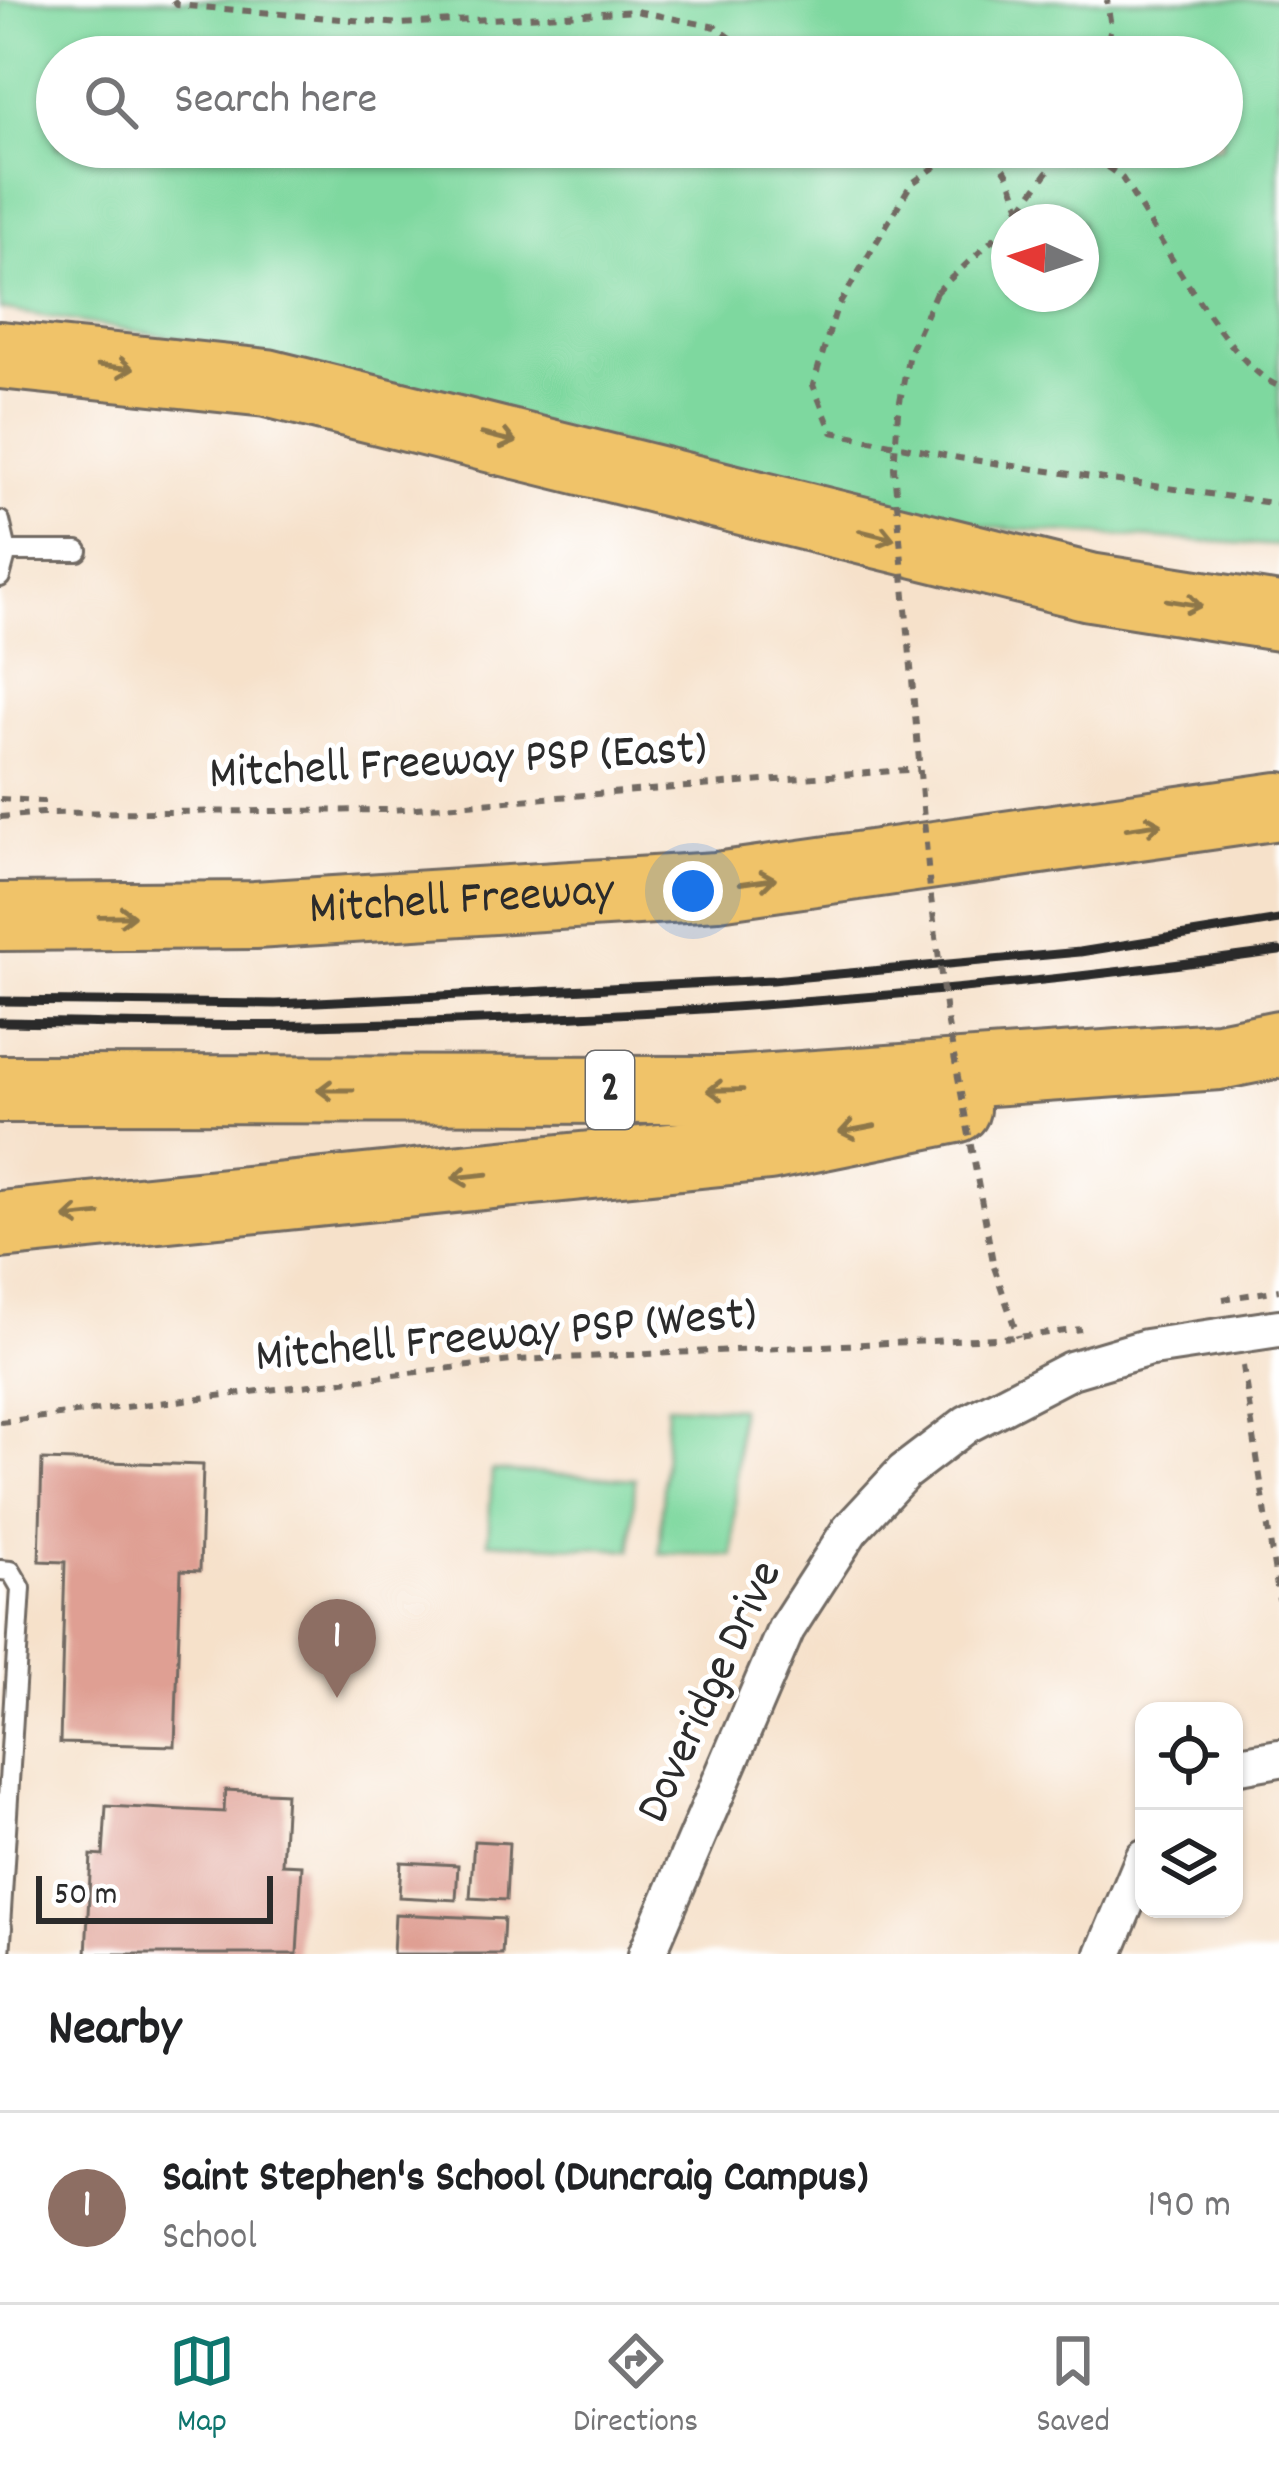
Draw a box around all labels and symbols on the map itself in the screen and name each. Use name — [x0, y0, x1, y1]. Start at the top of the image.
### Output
north arrow — [991, 204, 1099, 312]
one-way arrow — [96, 356, 135, 379]
one-way arrow — [479, 428, 517, 450]
one-way arrow — [857, 525, 895, 547]
one-way arrow — [1164, 592, 1203, 615]
street label: Mitchell Freeway PSP (East) — [207, 717, 709, 811]
one-way arrow — [1124, 814, 1163, 837]
street label: Mitchell Freeway — [307, 858, 618, 946]
your location — [663, 861, 723, 921]
one-way arrow — [738, 869, 777, 892]
one-way arrow — [97, 905, 136, 927]
road number: 2 — [586, 1051, 634, 1129]
one-way arrow — [706, 1078, 745, 1101]
one-way arrow — [316, 1079, 355, 1101]
one-way arrow — [838, 1119, 877, 1141]
one-way arrow — [451, 1165, 490, 1188]
one-way arrow — [63, 1205, 102, 1228]
street label: Mitchell Freeway PSP (West) — [253, 1282, 759, 1394]
street label: Doveridge Drive — [621, 1551, 803, 1835]
pin: 1 — [298, 1599, 376, 1698]
scale bar — [36, 1870, 273, 1923]

